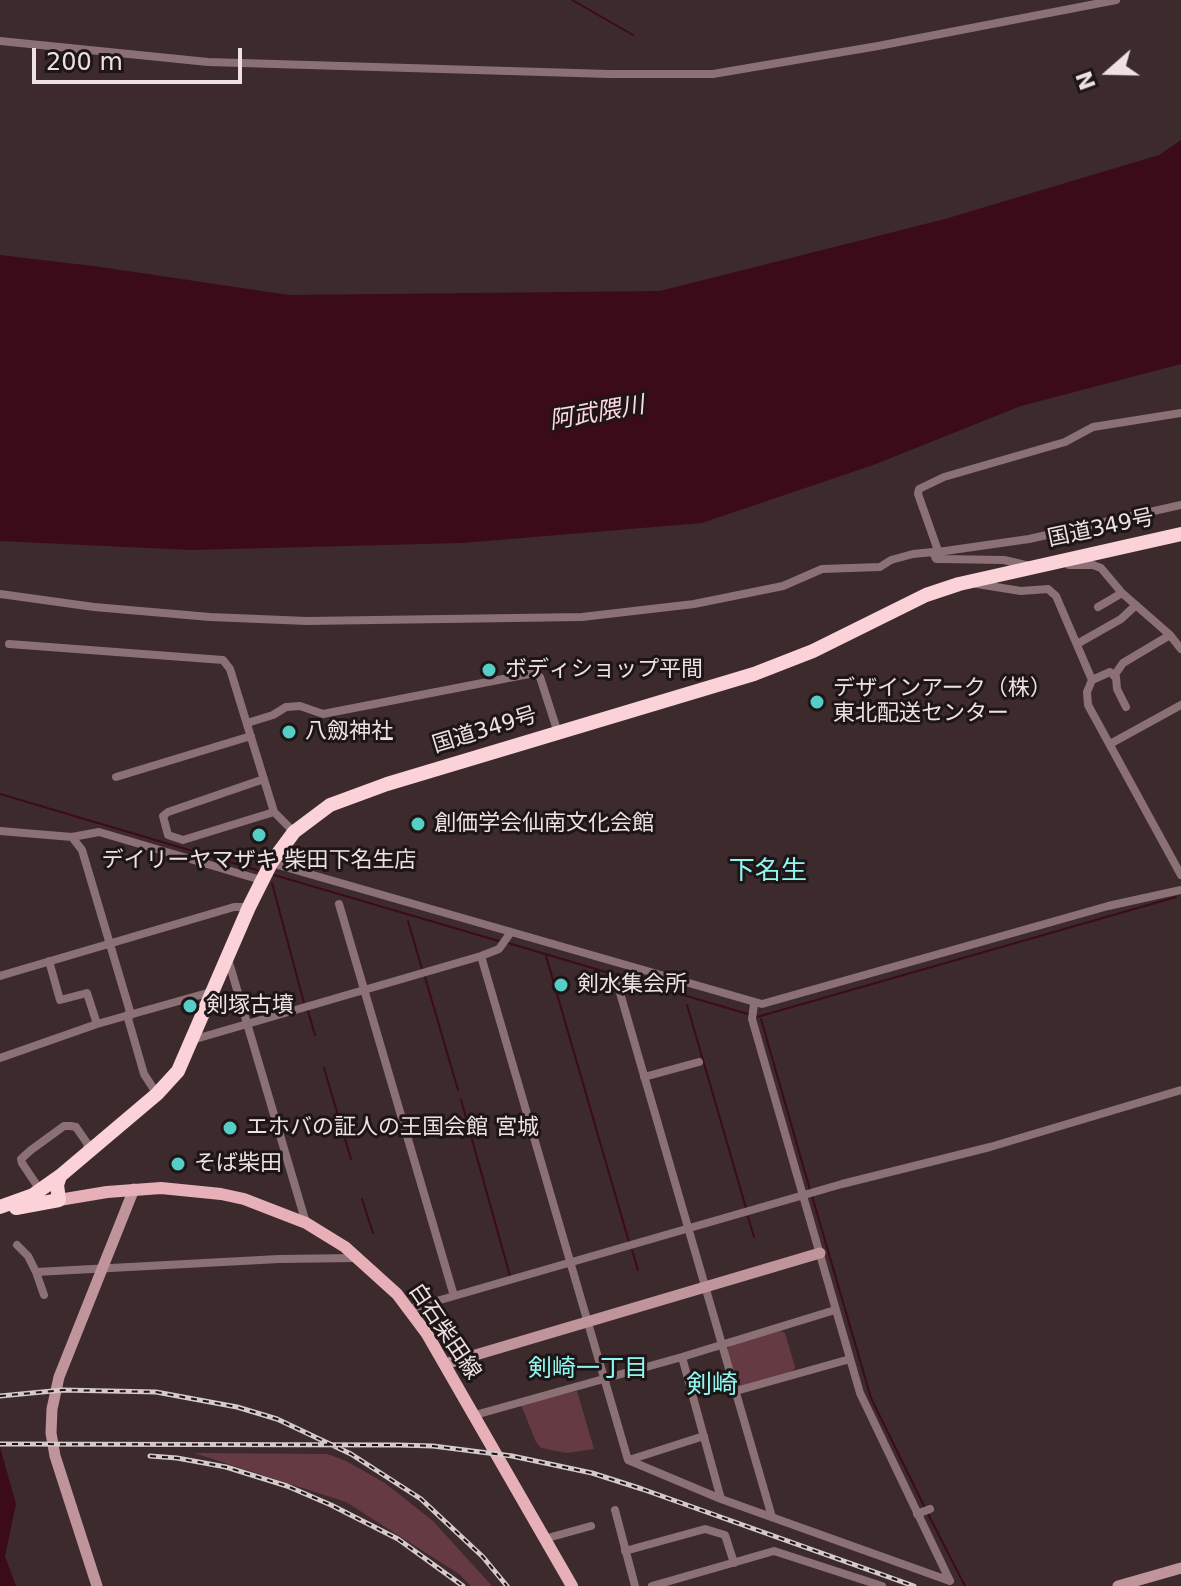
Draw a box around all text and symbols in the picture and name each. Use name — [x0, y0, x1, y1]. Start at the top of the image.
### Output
scale bar — [36, 32, 246, 82]
north arrow — [1069, 32, 1149, 112]
text: 200 m — [46, 48, 123, 76]
text: N — [1071, 67, 1101, 93]
water label: 阿武隈川 — [547, 391, 647, 437]
street label: 国道349号 — [1045, 505, 1157, 553]
place label: ボディショップ平間 — [505, 657, 703, 683]
marker: ボディショップ平間 — [480, 661, 498, 679]
place label: デザインアーク（株） 東北配送センター — [833, 676, 1052, 728]
marker: デザインアーク（株） 東北配送センター — [808, 693, 826, 711]
street label: 国道349号 — [430, 703, 540, 759]
place label: 八劔神社 — [305, 719, 393, 745]
marker: 八劔神社 — [280, 723, 298, 741]
place label: 創価学会仙南文化会館 — [434, 811, 654, 837]
marker: 創価学会仙南文化会館 — [409, 815, 427, 833]
marker: デイリーヤマザキ 柴田下名生店 — [250, 826, 268, 844]
place label: デイリーヤマザキ 柴田下名生店 — [102, 848, 416, 874]
district label: 下名生 — [729, 856, 807, 888]
place label: 剣水集会所 — [577, 972, 687, 998]
marker: 剣水集会所 — [552, 976, 570, 994]
place label: 剣塚古墳 — [206, 993, 294, 1019]
marker: 剣塚古墳 — [181, 997, 199, 1015]
place label: エホバの証人の王国会館 宮城 — [246, 1115, 539, 1141]
marker: エホバの証人の王国会館 宮城 — [221, 1119, 239, 1137]
place label: そば柴田 — [194, 1151, 282, 1177]
marker: そば柴田 — [169, 1155, 187, 1173]
street label: 白石柴田線 — [402, 1279, 486, 1385]
district label: 剣崎一丁目 — [528, 1356, 648, 1384]
district label: 剣崎 — [686, 1370, 738, 1402]

